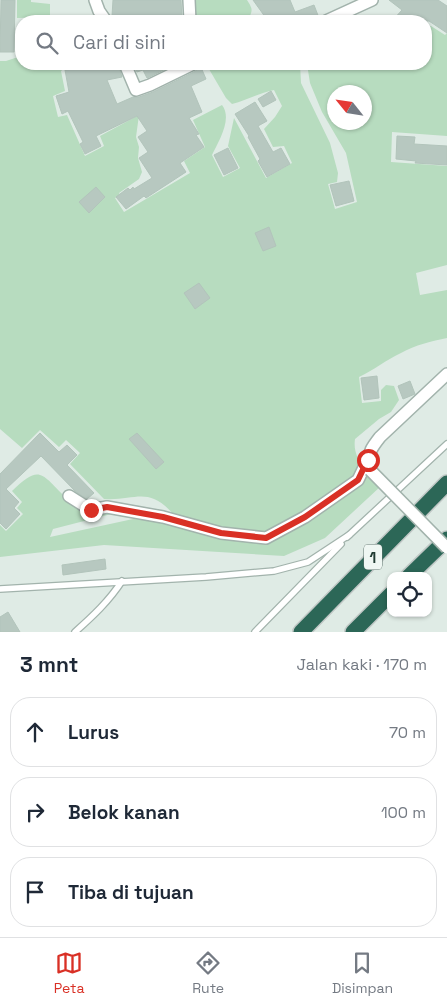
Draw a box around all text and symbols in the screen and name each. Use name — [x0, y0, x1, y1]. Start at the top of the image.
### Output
search box — [15, 15, 432, 70]
icon: search — [33, 29, 61, 57]
text: Cari di sini — [73, 30, 166, 55]
north arrow — [327, 85, 372, 130]
route start — [357, 449, 380, 472]
route end — [80, 499, 103, 522]
road number: 1 — [364, 544, 382, 570]
map controls — [387, 572, 432, 617]
button: locate — [387, 572, 432, 617]
text: 3 mnt — [20, 651, 78, 678]
text: Jalan kaki · 170 m — [297, 654, 427, 675]
icon: ahead — [21, 718, 49, 746]
text: Lurus — [68, 720, 119, 745]
text: 70 m — [389, 722, 426, 743]
icon: right — [21, 798, 49, 826]
text: Belok kanan — [68, 800, 180, 825]
text: 100 m — [381, 802, 426, 823]
icon: arrive — [21, 878, 49, 906]
text: Tiba di tujuan — [68, 880, 194, 905]
tab: Peta — [54, 949, 85, 997]
tab: Rute — [192, 949, 224, 997]
tab: Disimpan — [332, 949, 393, 997]

